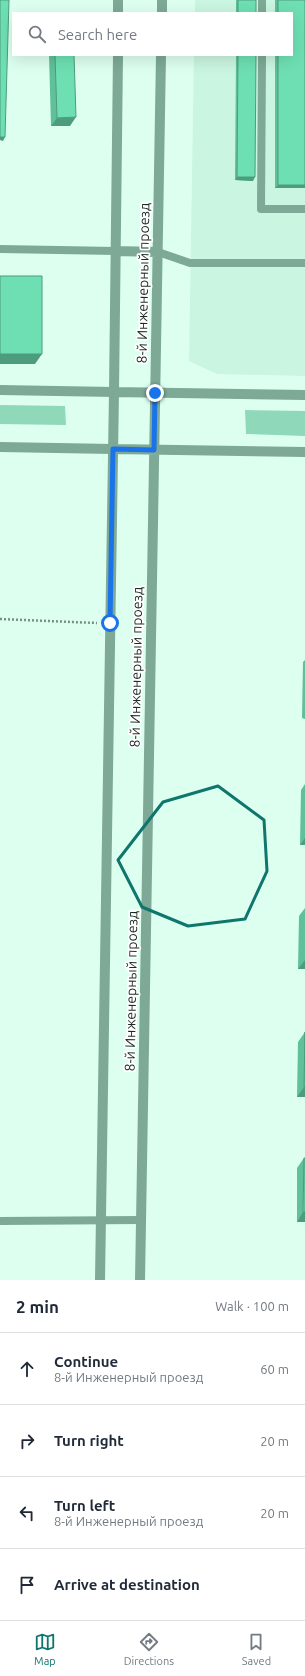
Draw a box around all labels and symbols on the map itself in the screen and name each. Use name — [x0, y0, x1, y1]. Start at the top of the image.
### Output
street label: 8-й Инженерный проезд — [134, 202, 152, 364]
route end — [146, 384, 164, 402]
street label: 8-й Инженерный проезд — [127, 586, 145, 748]
route start — [101, 614, 119, 632]
street label: 8-й Инженерный проезд — [122, 910, 140, 1072]

